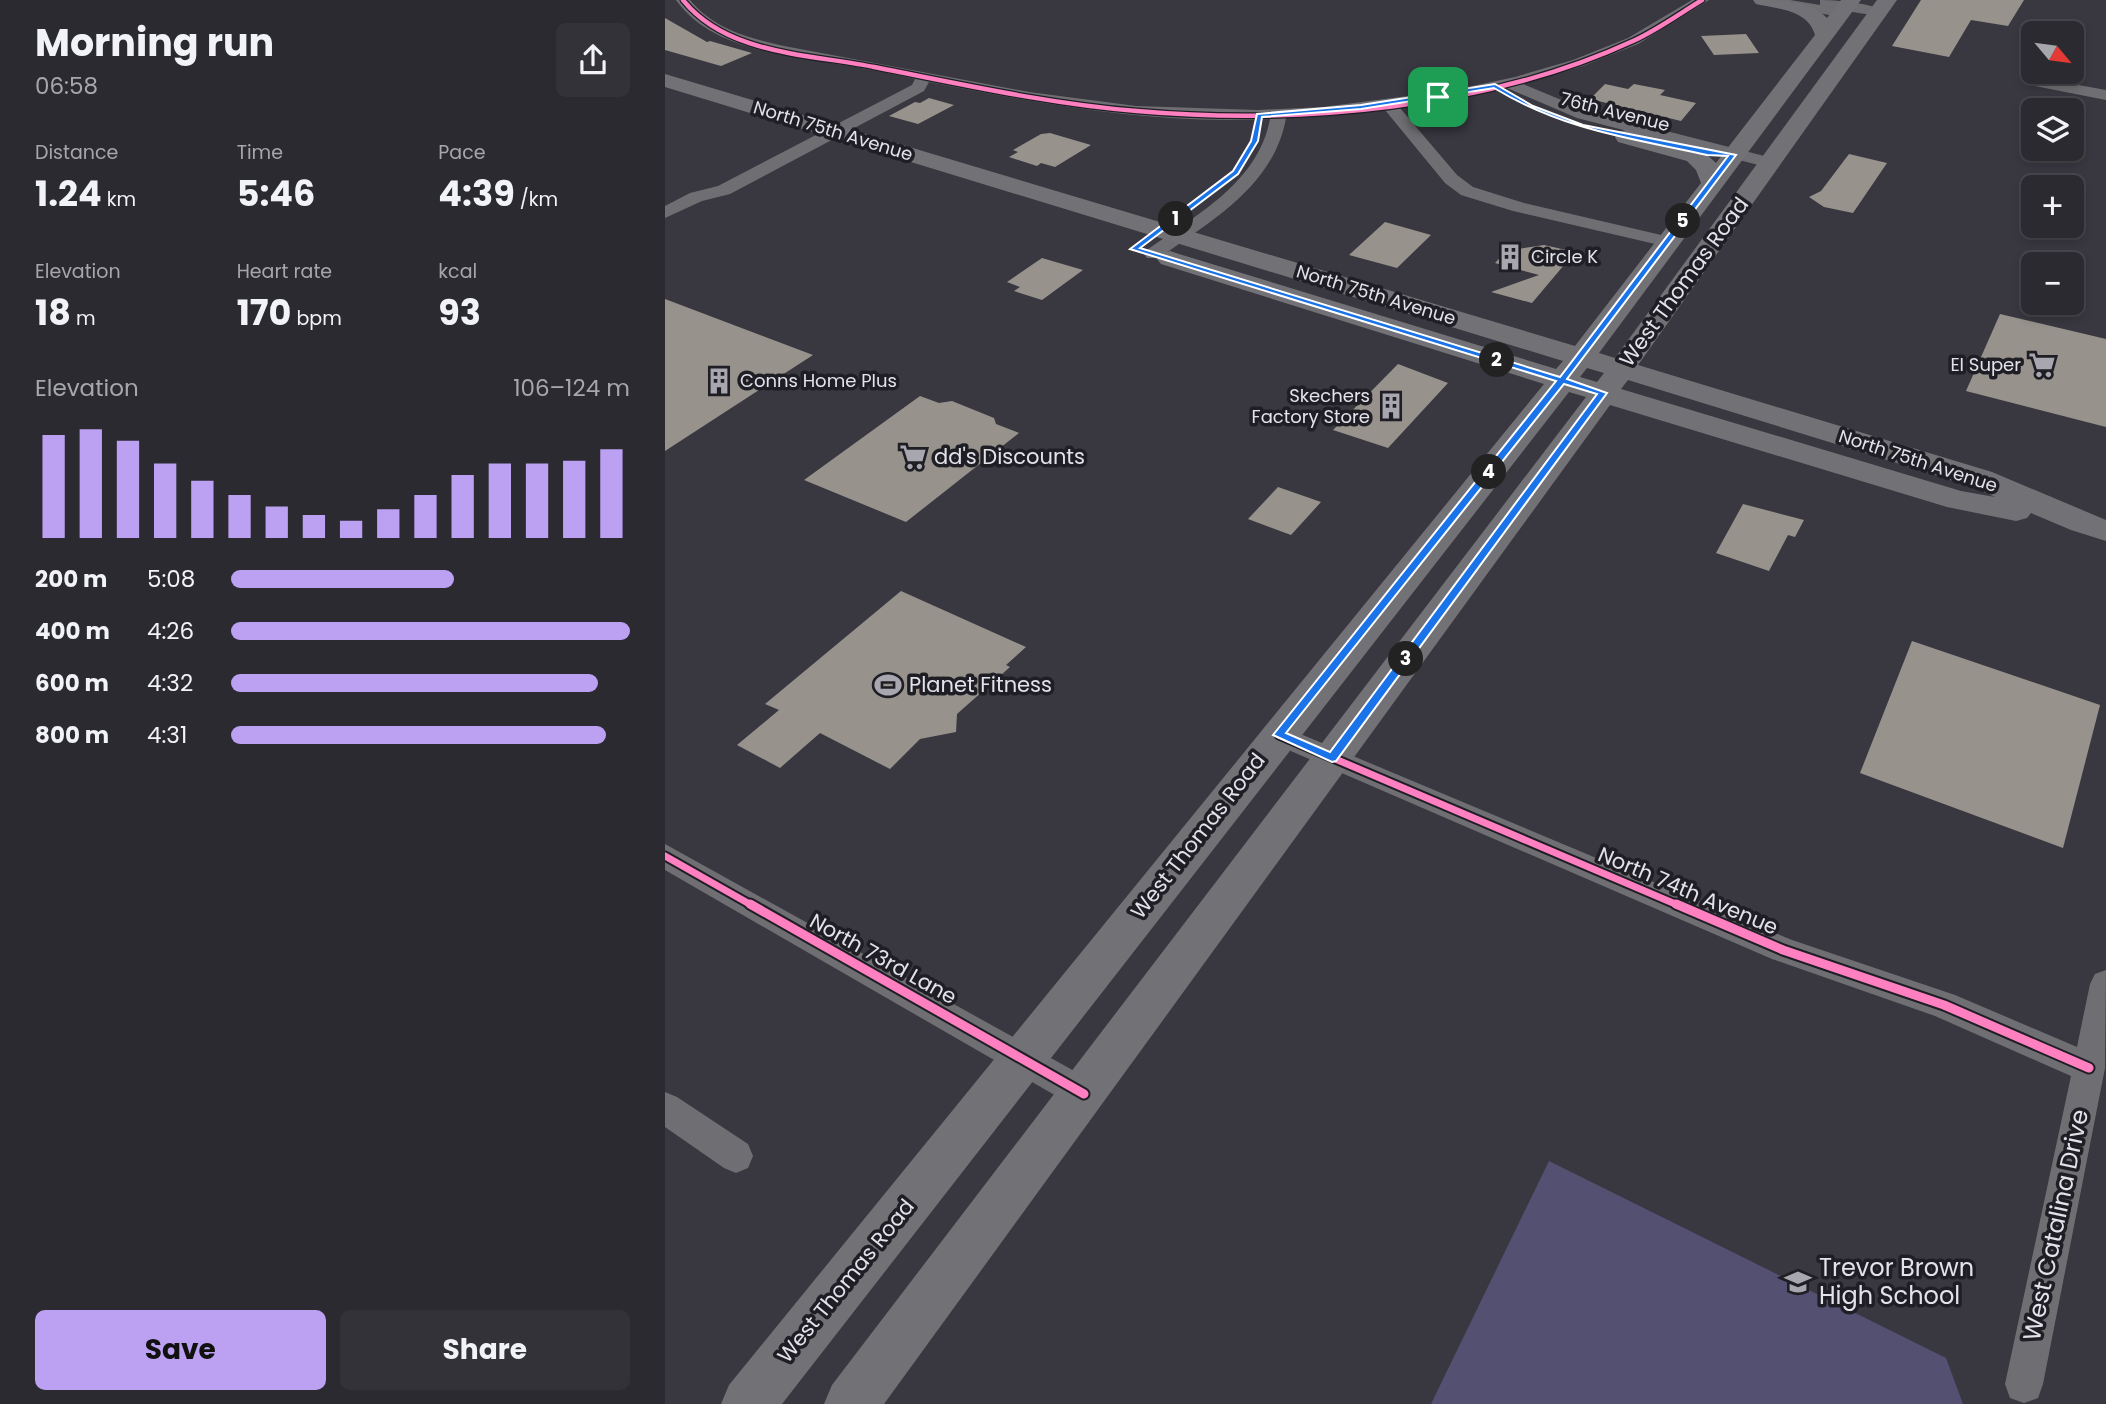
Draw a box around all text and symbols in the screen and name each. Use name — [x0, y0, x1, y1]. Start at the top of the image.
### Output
text: Morning run — [35, 16, 274, 69]
north arrow — [2021, 21, 2084, 84]
map controls — [2021, 21, 2084, 315]
button: share — [556, 23, 630, 97]
pin — [1408, 67, 1468, 127]
text: 06:58 — [35, 70, 98, 102]
icon: arrive — [1419, 78, 1457, 116]
street label: 76th Avenue — [1558, 86, 1672, 137]
street label: North 75th Avenue — [750, 94, 916, 167]
button: layers — [2021, 98, 2084, 161]
text: Distance — [35, 139, 118, 166]
text: Time — [237, 139, 283, 166]
text: Pace — [438, 139, 486, 166]
text: 1.24 — [35, 169, 102, 218]
text: 5:46 — [237, 169, 315, 218]
text: 4:39 — [438, 169, 515, 218]
button: + — [2021, 175, 2084, 238]
text: km — [102, 186, 136, 213]
text: /km — [515, 186, 558, 213]
street label: West Thomas Road — [1612, 191, 1755, 372]
pin: 1 — [1159, 202, 1193, 236]
pin: 5 — [1665, 204, 1701, 238]
text: 1 — [1172, 205, 1179, 232]
text: 5 — [1676, 207, 1689, 234]
building icon: Circle K — [1495, 242, 1525, 272]
place label: Circle K — [1531, 244, 1598, 269]
button: − — [2021, 252, 2084, 315]
text: Elevation — [35, 258, 121, 285]
text: Heart rate — [237, 258, 332, 285]
text: kcal — [438, 258, 477, 285]
street label: North 75th Avenue — [1293, 258, 1459, 331]
text: 18 — [35, 288, 71, 337]
text: 170 — [237, 288, 291, 337]
text: 93 — [438, 288, 481, 337]
text: m — [71, 305, 96, 332]
text: bpm — [291, 305, 342, 332]
pin: 2 — [1479, 342, 1515, 378]
text: 2 — [1491, 346, 1502, 373]
supermarket icon: El Super — [2027, 350, 2057, 380]
place label: El Super — [1950, 352, 2021, 377]
building icon: Conns Home Plus — [704, 366, 734, 396]
place label: Conns Home Plus — [740, 368, 897, 393]
text: Elevation — [35, 372, 139, 404]
text: 106–124 m — [513, 372, 630, 404]
place label: Skechers Factory Store — [1252, 383, 1370, 429]
building icon: Skechers Factory Store — [1376, 391, 1406, 421]
street label: North 75th Avenue — [1836, 423, 2001, 498]
supermarket icon: dd's Discounts — [898, 442, 928, 472]
place label: dd's Discounts — [934, 442, 1085, 471]
pin: 4 — [1471, 454, 1507, 490]
text: 4 — [1482, 458, 1495, 485]
text: 200 m — [35, 563, 107, 595]
text: 5:08 — [147, 563, 195, 595]
text: 400 m — [35, 615, 110, 647]
text: 4:26 — [147, 615, 194, 647]
pin: 3 — [1389, 642, 1423, 676]
text: 3 — [1400, 645, 1411, 672]
text: 600 m — [35, 667, 109, 699]
text: 4:32 — [147, 667, 193, 699]
sports icon: Planet Fitness — [873, 670, 903, 700]
place label: Planet Fitness — [909, 670, 1052, 699]
text: 800 m — [35, 719, 109, 751]
text: 4:31 — [147, 719, 187, 751]
street label: West Thomas Road — [1124, 747, 1272, 925]
street label: North 74th Avenue — [1594, 839, 1783, 942]
street label: North 73rd Lane — [805, 906, 962, 1011]
street label: West Catalina Drive — [2015, 1106, 2096, 1344]
street label: West Thomas Road — [770, 1193, 921, 1369]
place label: Trevor Brown High School — [1819, 1251, 1974, 1312]
school or university icon: Trevor Brown High School — [1783, 1267, 1813, 1297]
button: Save — [35, 1310, 326, 1390]
button: Share — [340, 1310, 630, 1390]

